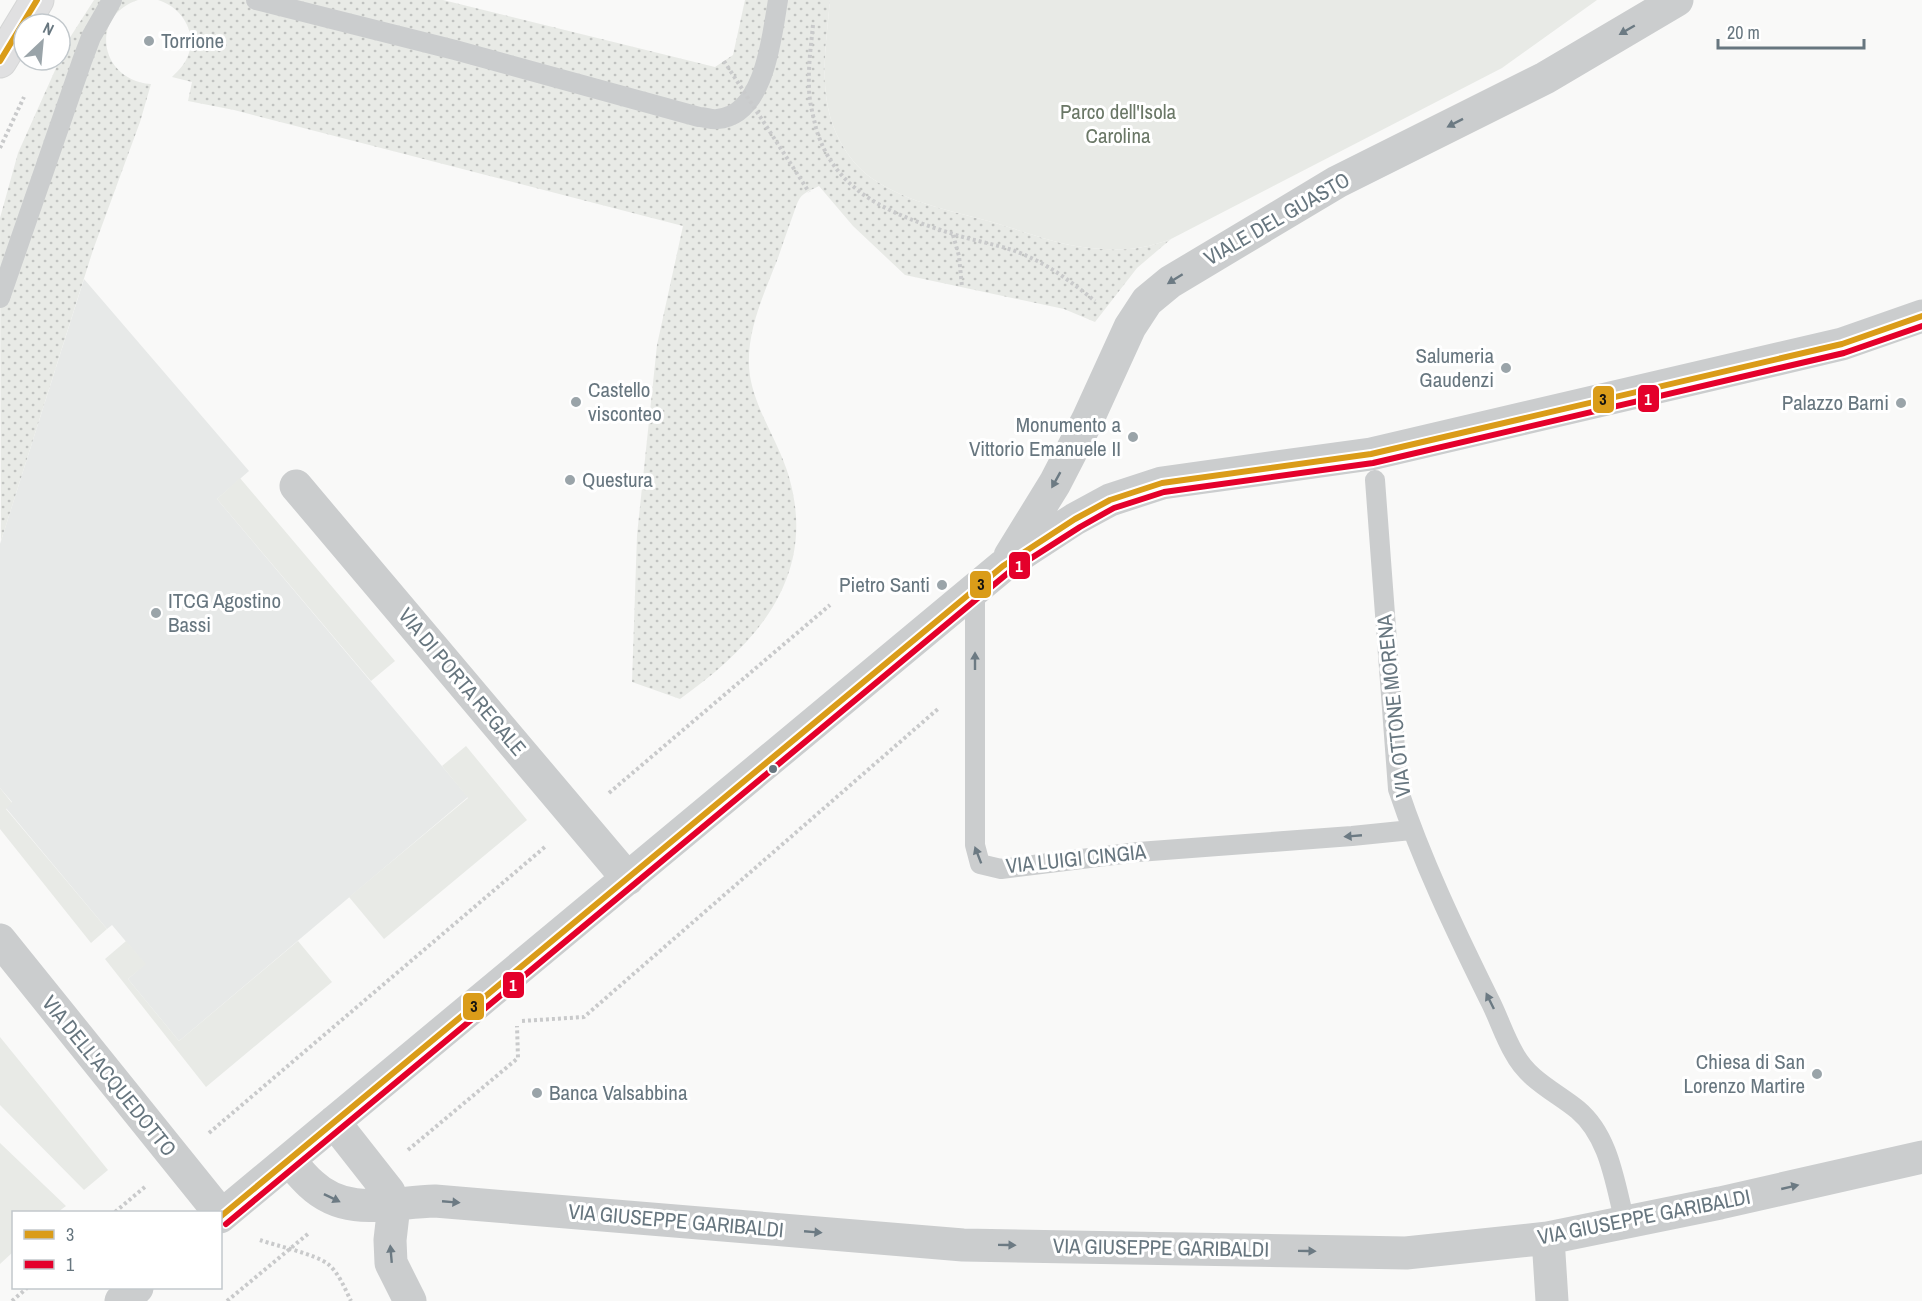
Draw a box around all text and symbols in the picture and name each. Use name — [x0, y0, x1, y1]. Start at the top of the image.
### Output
north arrow — [12, 12, 72, 72]
scale bar — [1718, 12, 1864, 50]
text: N — [39, 17, 58, 40]
text: 20 m — [1727, 20, 1760, 45]
one-way arrow — [1618, 25, 1635, 35]
place label: Torrione — [161, 26, 224, 55]
marker: Torrione — [142, 34, 156, 48]
park label: Parco dell'Isola Carolina — [1060, 97, 1177, 150]
one-way arrow — [1447, 118, 1464, 127]
street label: VIALE DEL GUASTO — [1199, 165, 1355, 272]
one-way arrow — [1167, 273, 1183, 284]
place label: Salumeria Gaudenzi — [1416, 341, 1494, 394]
marker: Salumeria Gaudenzi — [1499, 361, 1513, 375]
place label: Castello visconteo — [588, 375, 662, 428]
line badge: 1 — [1637, 384, 1660, 413]
line badge: 3 — [1592, 385, 1615, 414]
text: 3 — [1599, 388, 1607, 410]
text: 1 — [1644, 388, 1652, 410]
place label: Palazzo Barni — [1782, 388, 1889, 417]
marker: Castello visconteo — [569, 395, 583, 409]
marker: Palazzo Barni — [1894, 396, 1908, 410]
place label: Monumento a Vittorio Emanuele II — [969, 410, 1121, 463]
marker: Monumento a Vittorio Emanuele II — [1126, 430, 1140, 444]
place label: Questura — [582, 465, 653, 494]
one-way arrow — [1051, 472, 1061, 489]
marker: Questura — [563, 473, 577, 487]
line badge: 1 — [1008, 551, 1031, 580]
text: 1 — [1015, 555, 1023, 577]
place label: Pietro Santi — [839, 570, 930, 599]
line badge: 3 — [969, 570, 992, 599]
text: 3 — [977, 573, 985, 595]
marker: Pietro Santi — [935, 578, 949, 592]
place label: ITCG Agostino Bassi — [168, 586, 281, 639]
street label: VIA DI PORTA REGALE — [392, 601, 533, 762]
marker: ITCG Agostino Bassi — [149, 606, 163, 620]
street label: VIA OTTONE MORENA — [1369, 613, 1418, 799]
one-way arrow — [970, 652, 980, 671]
unlabelled marker — [767, 763, 779, 775]
one-way arrow — [1344, 831, 1363, 841]
street label: VIA LUIGI CINGIA — [1004, 837, 1148, 880]
one-way arrow — [973, 846, 983, 864]
line badge: 1 — [502, 971, 525, 999]
text: 1 — [509, 974, 517, 996]
street label: VIA DELL'ACQUEDOTTO — [35, 989, 183, 1162]
line badge: 3 — [462, 992, 485, 1021]
one-way arrow — [1485, 992, 1495, 1009]
text: 3 — [470, 995, 478, 1017]
place label: Chiesa di San Lorenzo Martire — [1683, 1047, 1805, 1100]
marker: Chiesa di San Lorenzo Martire — [1810, 1067, 1824, 1081]
place label: Banca Valsabbina — [549, 1078, 688, 1107]
marker: Banca Valsabbina — [530, 1086, 544, 1100]
street label: VIA GIUSEPPE GARIBALDI — [1535, 1182, 1753, 1251]
one-way arrow — [1781, 1182, 1800, 1191]
one-way arrow — [324, 1193, 341, 1203]
street label: VIA GIUSEPPE GARIBALDI — [567, 1197, 785, 1244]
one-way arrow — [441, 1198, 460, 1207]
legend — [12, 1211, 222, 1289]
text: 3 — [66, 1222, 74, 1247]
one-way arrow — [803, 1227, 822, 1237]
street label: VIA GIUSEPPE GARIBALDI — [1053, 1231, 1269, 1264]
one-way arrow — [998, 1241, 1017, 1250]
one-way arrow — [386, 1245, 396, 1264]
one-way arrow — [1298, 1246, 1317, 1256]
text: 1 — [66, 1252, 75, 1277]

